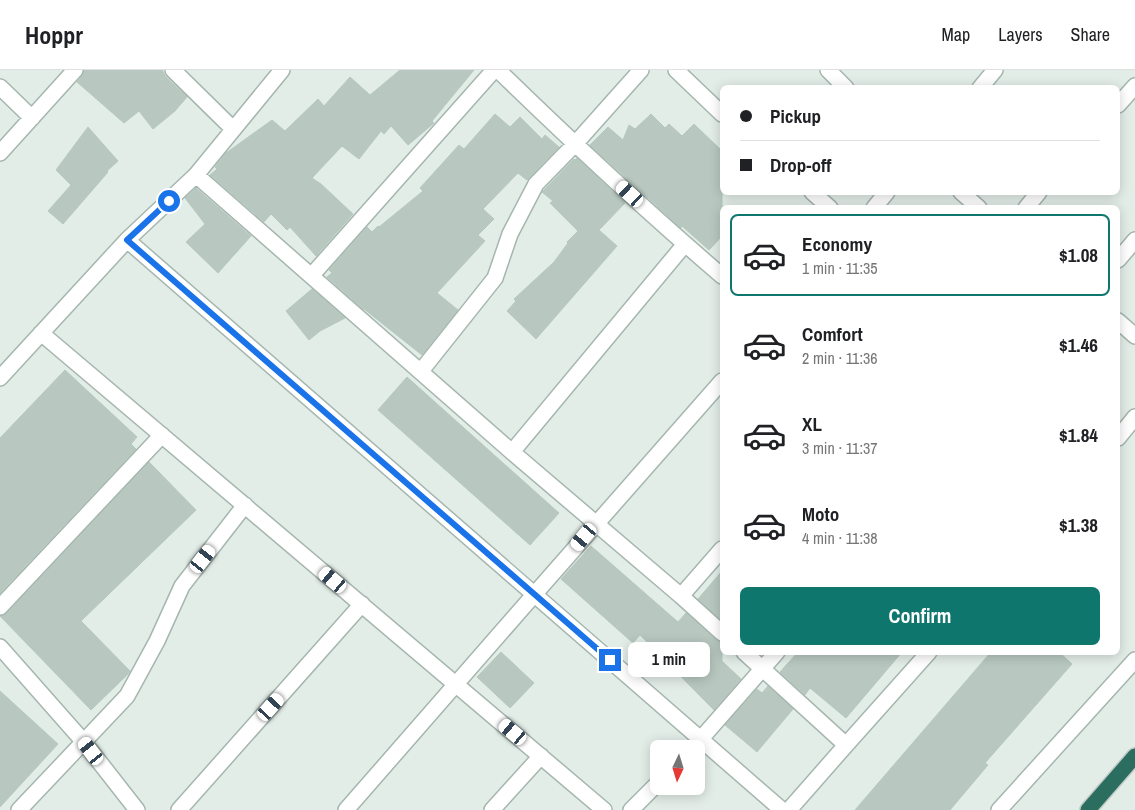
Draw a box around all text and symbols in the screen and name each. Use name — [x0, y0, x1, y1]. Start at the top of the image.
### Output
text: Hoppr — [25, 19, 83, 51]
text: Map — [942, 22, 970, 47]
text: Layers — [998, 22, 1043, 47]
text: Share — [1071, 22, 1110, 47]
text: Pickup — [770, 103, 821, 129]
text: Drop-off — [770, 152, 831, 178]
car — [613, 178, 646, 210]
route start — [158, 190, 180, 212]
text: Economy — [802, 231, 872, 257]
icon: car — [742, 233, 787, 278]
text: $1.08 — [1059, 242, 1098, 268]
text: 1 min · 11:35 — [802, 257, 878, 279]
text: Comfort — [802, 321, 863, 347]
icon: car — [742, 323, 787, 368]
text: $1.46 — [1059, 332, 1098, 358]
text: 2 min · 11:36 — [802, 347, 878, 369]
text: XL — [802, 411, 822, 437]
icon: car — [742, 413, 787, 458]
text: $1.84 — [1059, 422, 1098, 448]
text: 3 min · 11:37 — [802, 437, 878, 459]
text: Moto — [802, 501, 839, 527]
icon: car — [742, 503, 787, 548]
text: $1.38 — [1059, 512, 1098, 538]
car — [568, 521, 599, 553]
text: 4 min · 11:38 — [802, 527, 878, 549]
car — [187, 543, 218, 575]
car — [316, 565, 349, 595]
button: Confirm — [740, 587, 1100, 645]
callout: 1 min — [628, 642, 710, 678]
text: 1 min — [652, 648, 686, 670]
route end — [599, 649, 621, 671]
car — [255, 691, 286, 723]
car — [496, 717, 529, 747]
car — [75, 735, 106, 767]
north arrow — [650, 740, 705, 795]
map controls — [650, 740, 705, 795]

